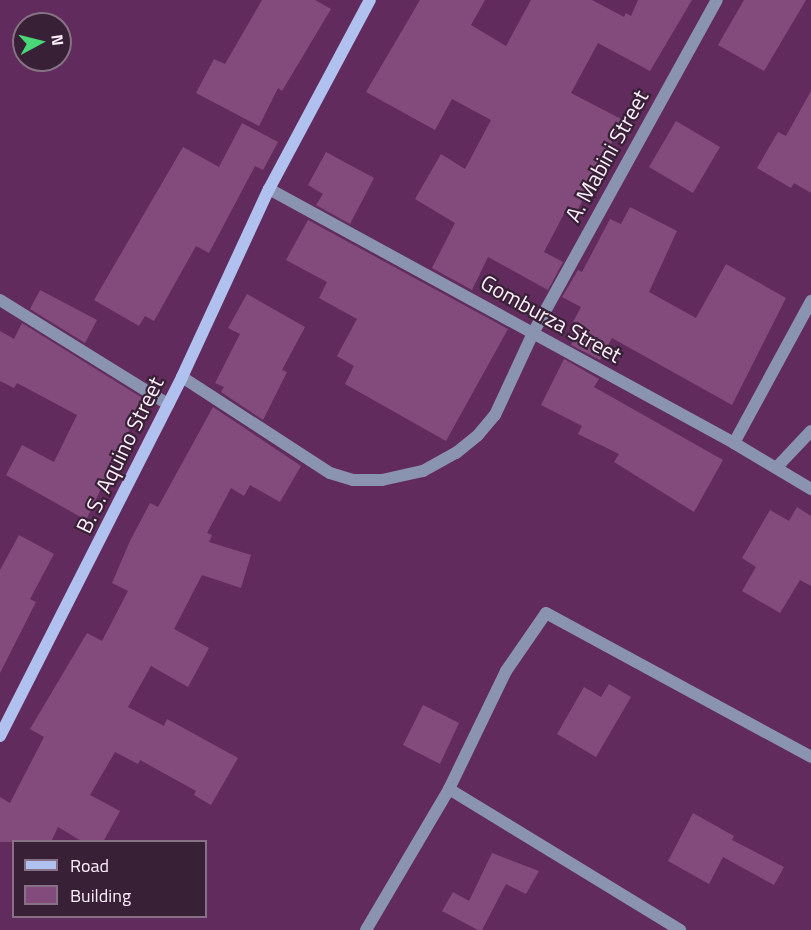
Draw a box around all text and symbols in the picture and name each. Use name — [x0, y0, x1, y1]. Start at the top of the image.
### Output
north arrow — [12, 12, 72, 72]
text: N — [45, 33, 70, 47]
street label: A. Mabini Street — [560, 85, 654, 227]
street label: Gomburza Street — [476, 269, 626, 369]
street label: B. S. Aquino Street — [71, 373, 169, 537]
legend — [12, 840, 207, 918]
text: Road — [70, 852, 109, 879]
text: Building — [70, 882, 131, 909]

